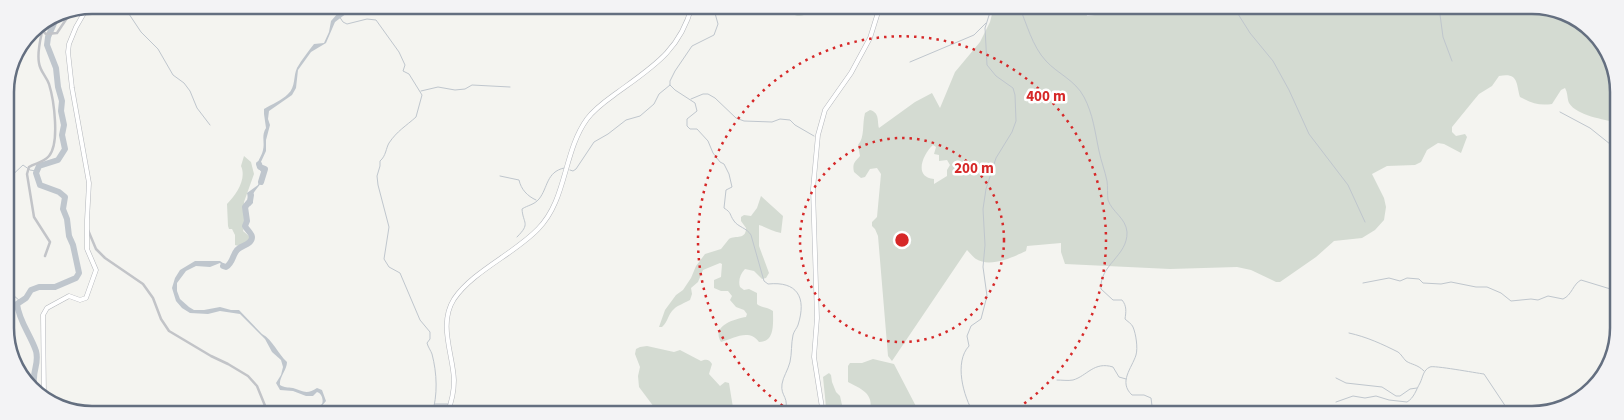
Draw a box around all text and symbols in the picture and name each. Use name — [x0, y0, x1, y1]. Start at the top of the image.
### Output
text: 400 m — [1026, 86, 1066, 107]
text: 200 m — [954, 158, 994, 179]
centre of rings — [893, 231, 911, 249]

